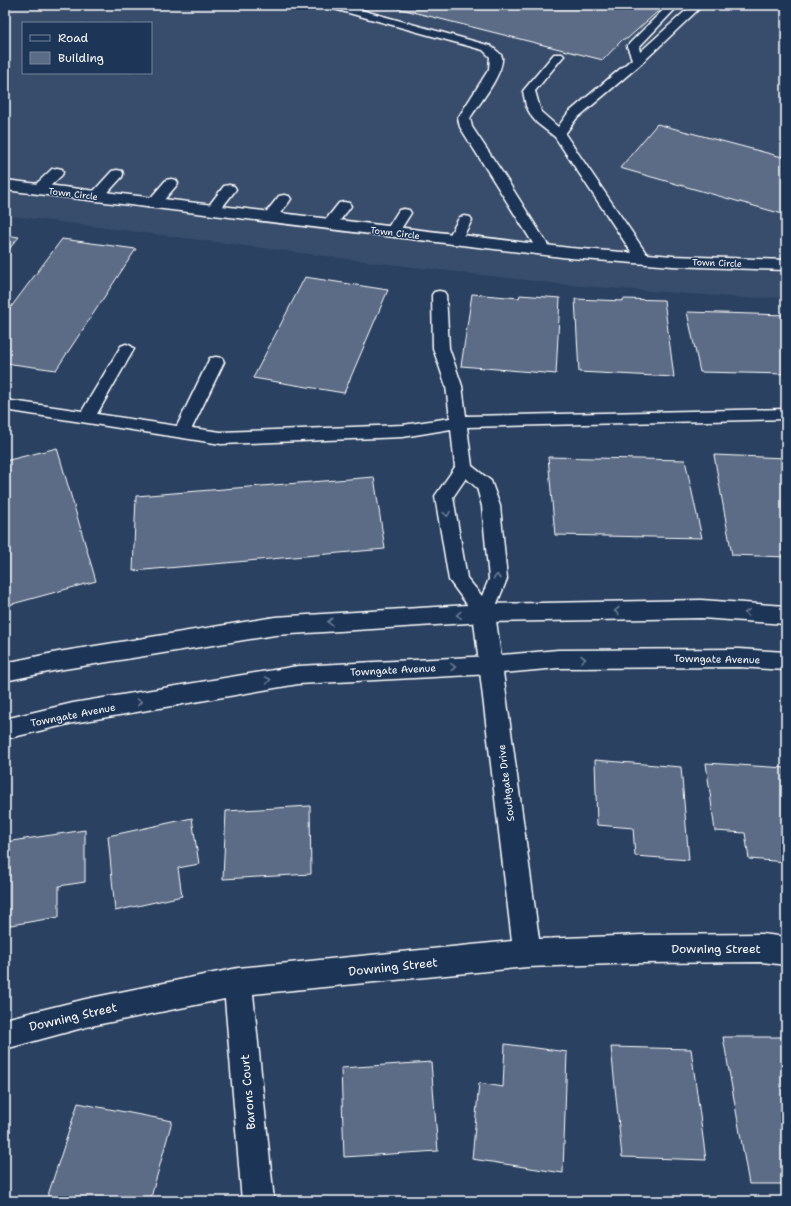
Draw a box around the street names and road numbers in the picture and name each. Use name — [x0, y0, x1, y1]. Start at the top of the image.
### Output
street label: Town Circle — [48, 185, 98, 203]
street label: Town Circle — [370, 224, 420, 242]
street label: Town Circle — [692, 256, 742, 270]
street label: Towngate Avenue — [674, 652, 761, 666]
street label: Towngate Avenue — [350, 661, 437, 679]
street label: Towngate Avenue — [29, 700, 117, 730]
street label: Southgate Drive — [495, 743, 517, 822]
street label: Downing Street — [671, 941, 761, 957]
street label: Downing Street — [348, 954, 438, 980]
street label: Downing Street — [27, 999, 119, 1035]
street label: Barons Court — [237, 1054, 259, 1130]

